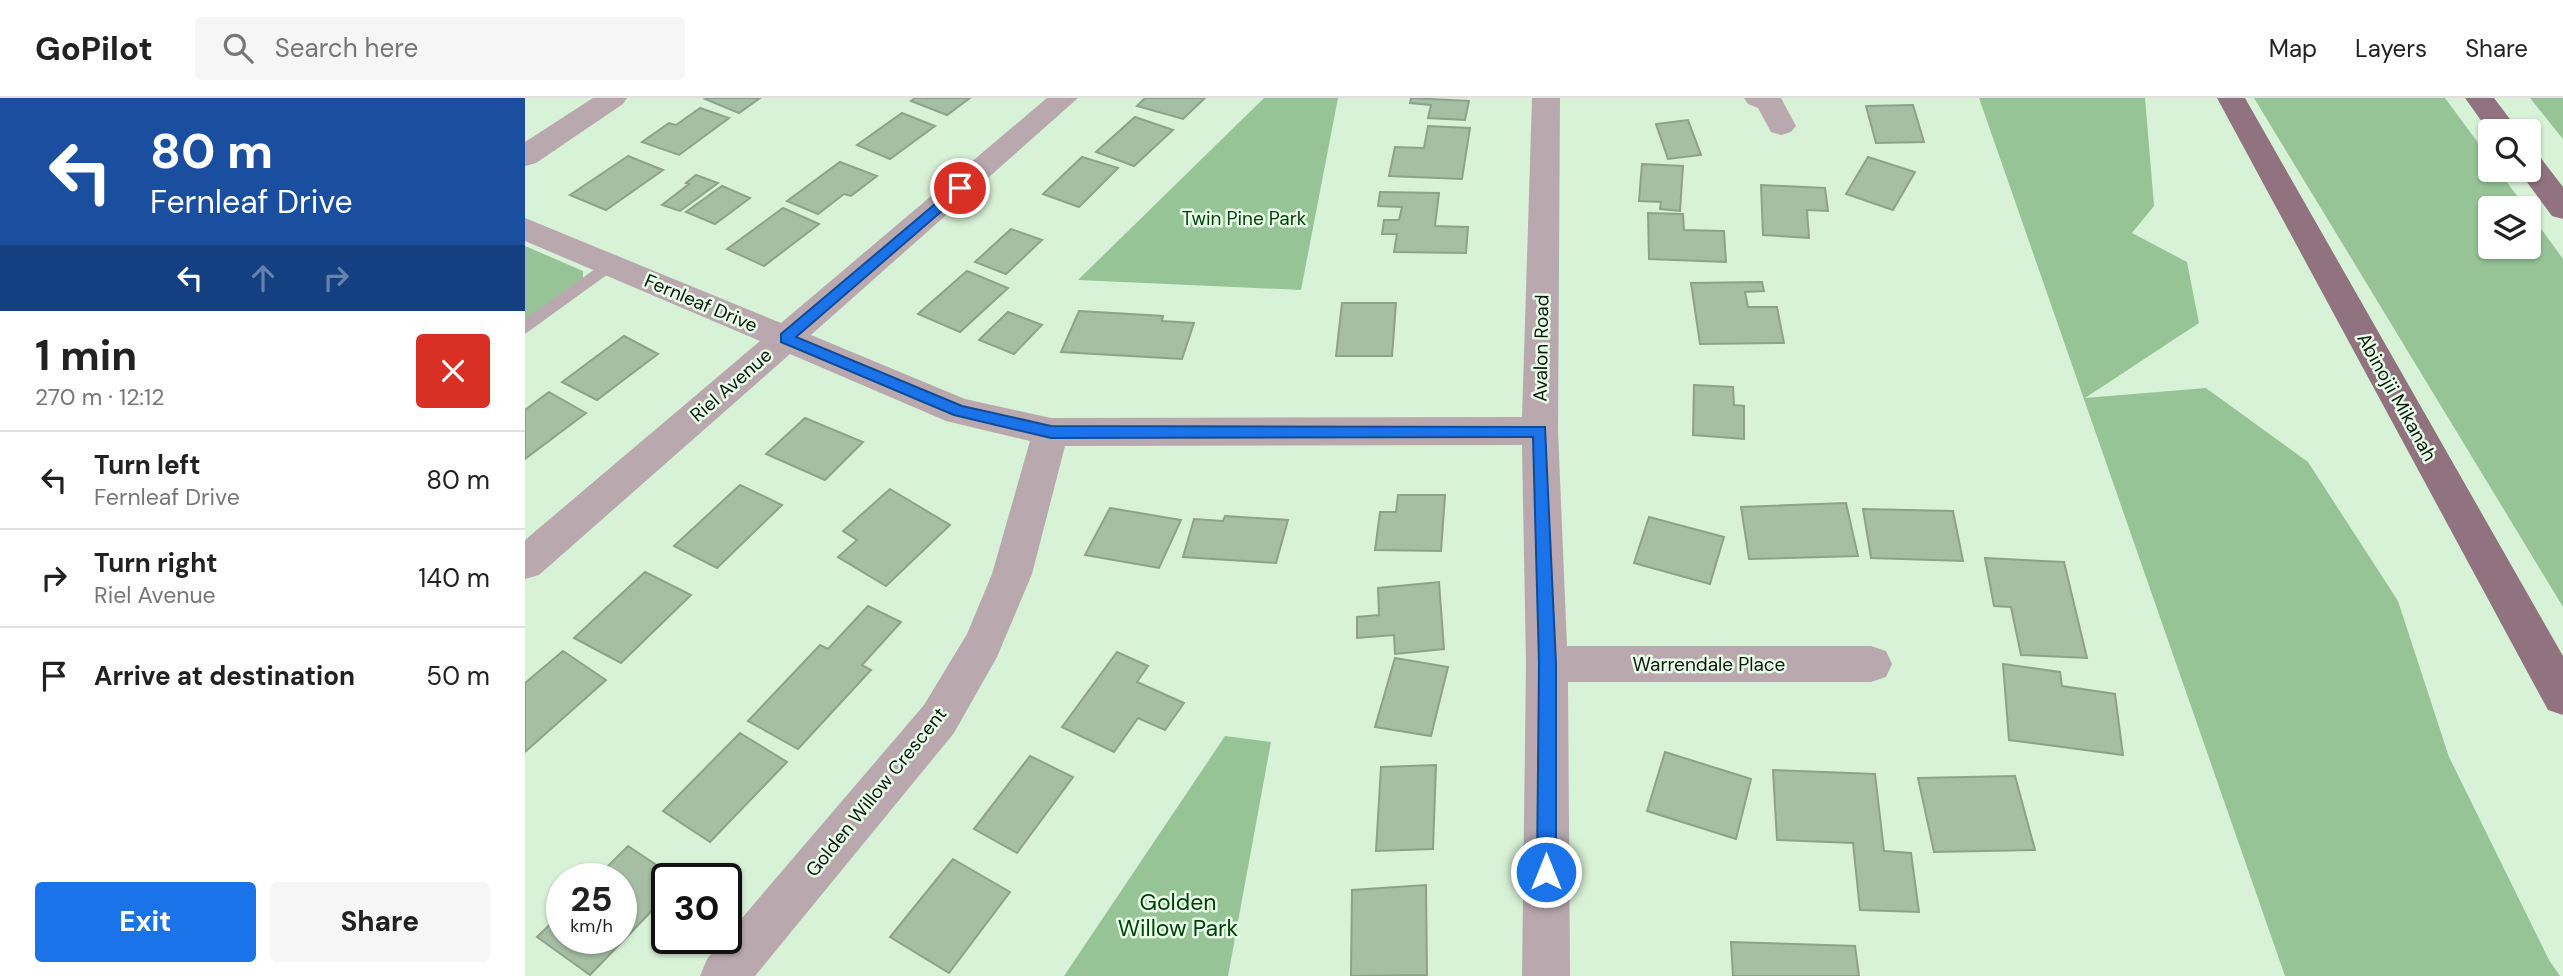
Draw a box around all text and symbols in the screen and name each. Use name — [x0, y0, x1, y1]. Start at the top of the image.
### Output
search box — [195, 17, 685, 80]
text: GoPilot — [35, 27, 153, 70]
icon: search — [219, 29, 257, 67]
text: Search here — [275, 31, 418, 65]
text: Map — [2269, 33, 2317, 64]
text: Layers — [2355, 33, 2427, 64]
text: Share — [2465, 33, 2528, 64]
text: 80 m — [150, 119, 273, 183]
map controls — [2478, 119, 2541, 259]
button: search — [2478, 119, 2541, 182]
icon: left — [35, 126, 126, 217]
pin — [930, 158, 990, 218]
icon: arrive — [941, 169, 979, 207]
text: Fernleaf Drive — [150, 181, 353, 223]
button: layers — [2478, 196, 2541, 259]
park label: Twin Pine Park — [1182, 206, 1307, 231]
icon: left — [171, 259, 209, 297]
icon: ahead — [244, 259, 282, 297]
icon: right — [317, 259, 355, 297]
street label: Fernleaf Drive — [641, 268, 761, 338]
street label: Avalon Road — [1528, 294, 1554, 402]
text: 1 min — [35, 328, 137, 383]
street label: Abinojii Mikanah — [2352, 329, 2442, 465]
button: close — [416, 334, 490, 408]
street label: Riel Avenue — [685, 343, 777, 427]
text: 270 m · 12:12 — [35, 382, 164, 412]
text: Turn left — [94, 448, 201, 482]
icon: left — [35, 461, 73, 499]
text: 80 m — [426, 463, 490, 497]
text: Fernleaf Drive — [94, 482, 240, 512]
text: Turn right — [94, 546, 218, 580]
icon: right — [35, 559, 73, 597]
text: 140 m — [418, 561, 490, 595]
text: Riel Avenue — [94, 580, 216, 610]
street label: Warrendale Place — [1633, 652, 1785, 677]
icon: arrive — [35, 657, 73, 695]
text: Arrive at destination — [94, 659, 355, 693]
text: 50 m — [426, 659, 490, 693]
street label: Golden Willow Crescent — [800, 702, 952, 882]
position arrow — [1509, 835, 1583, 909]
speed limit sign: 30 — [651, 863, 742, 954]
text: 25 — [571, 876, 612, 922]
button: Exit — [35, 882, 256, 962]
button: Share — [270, 882, 490, 962]
park label: Golden Willow Park — [1118, 887, 1239, 943]
text: km/h — [570, 914, 613, 938]

